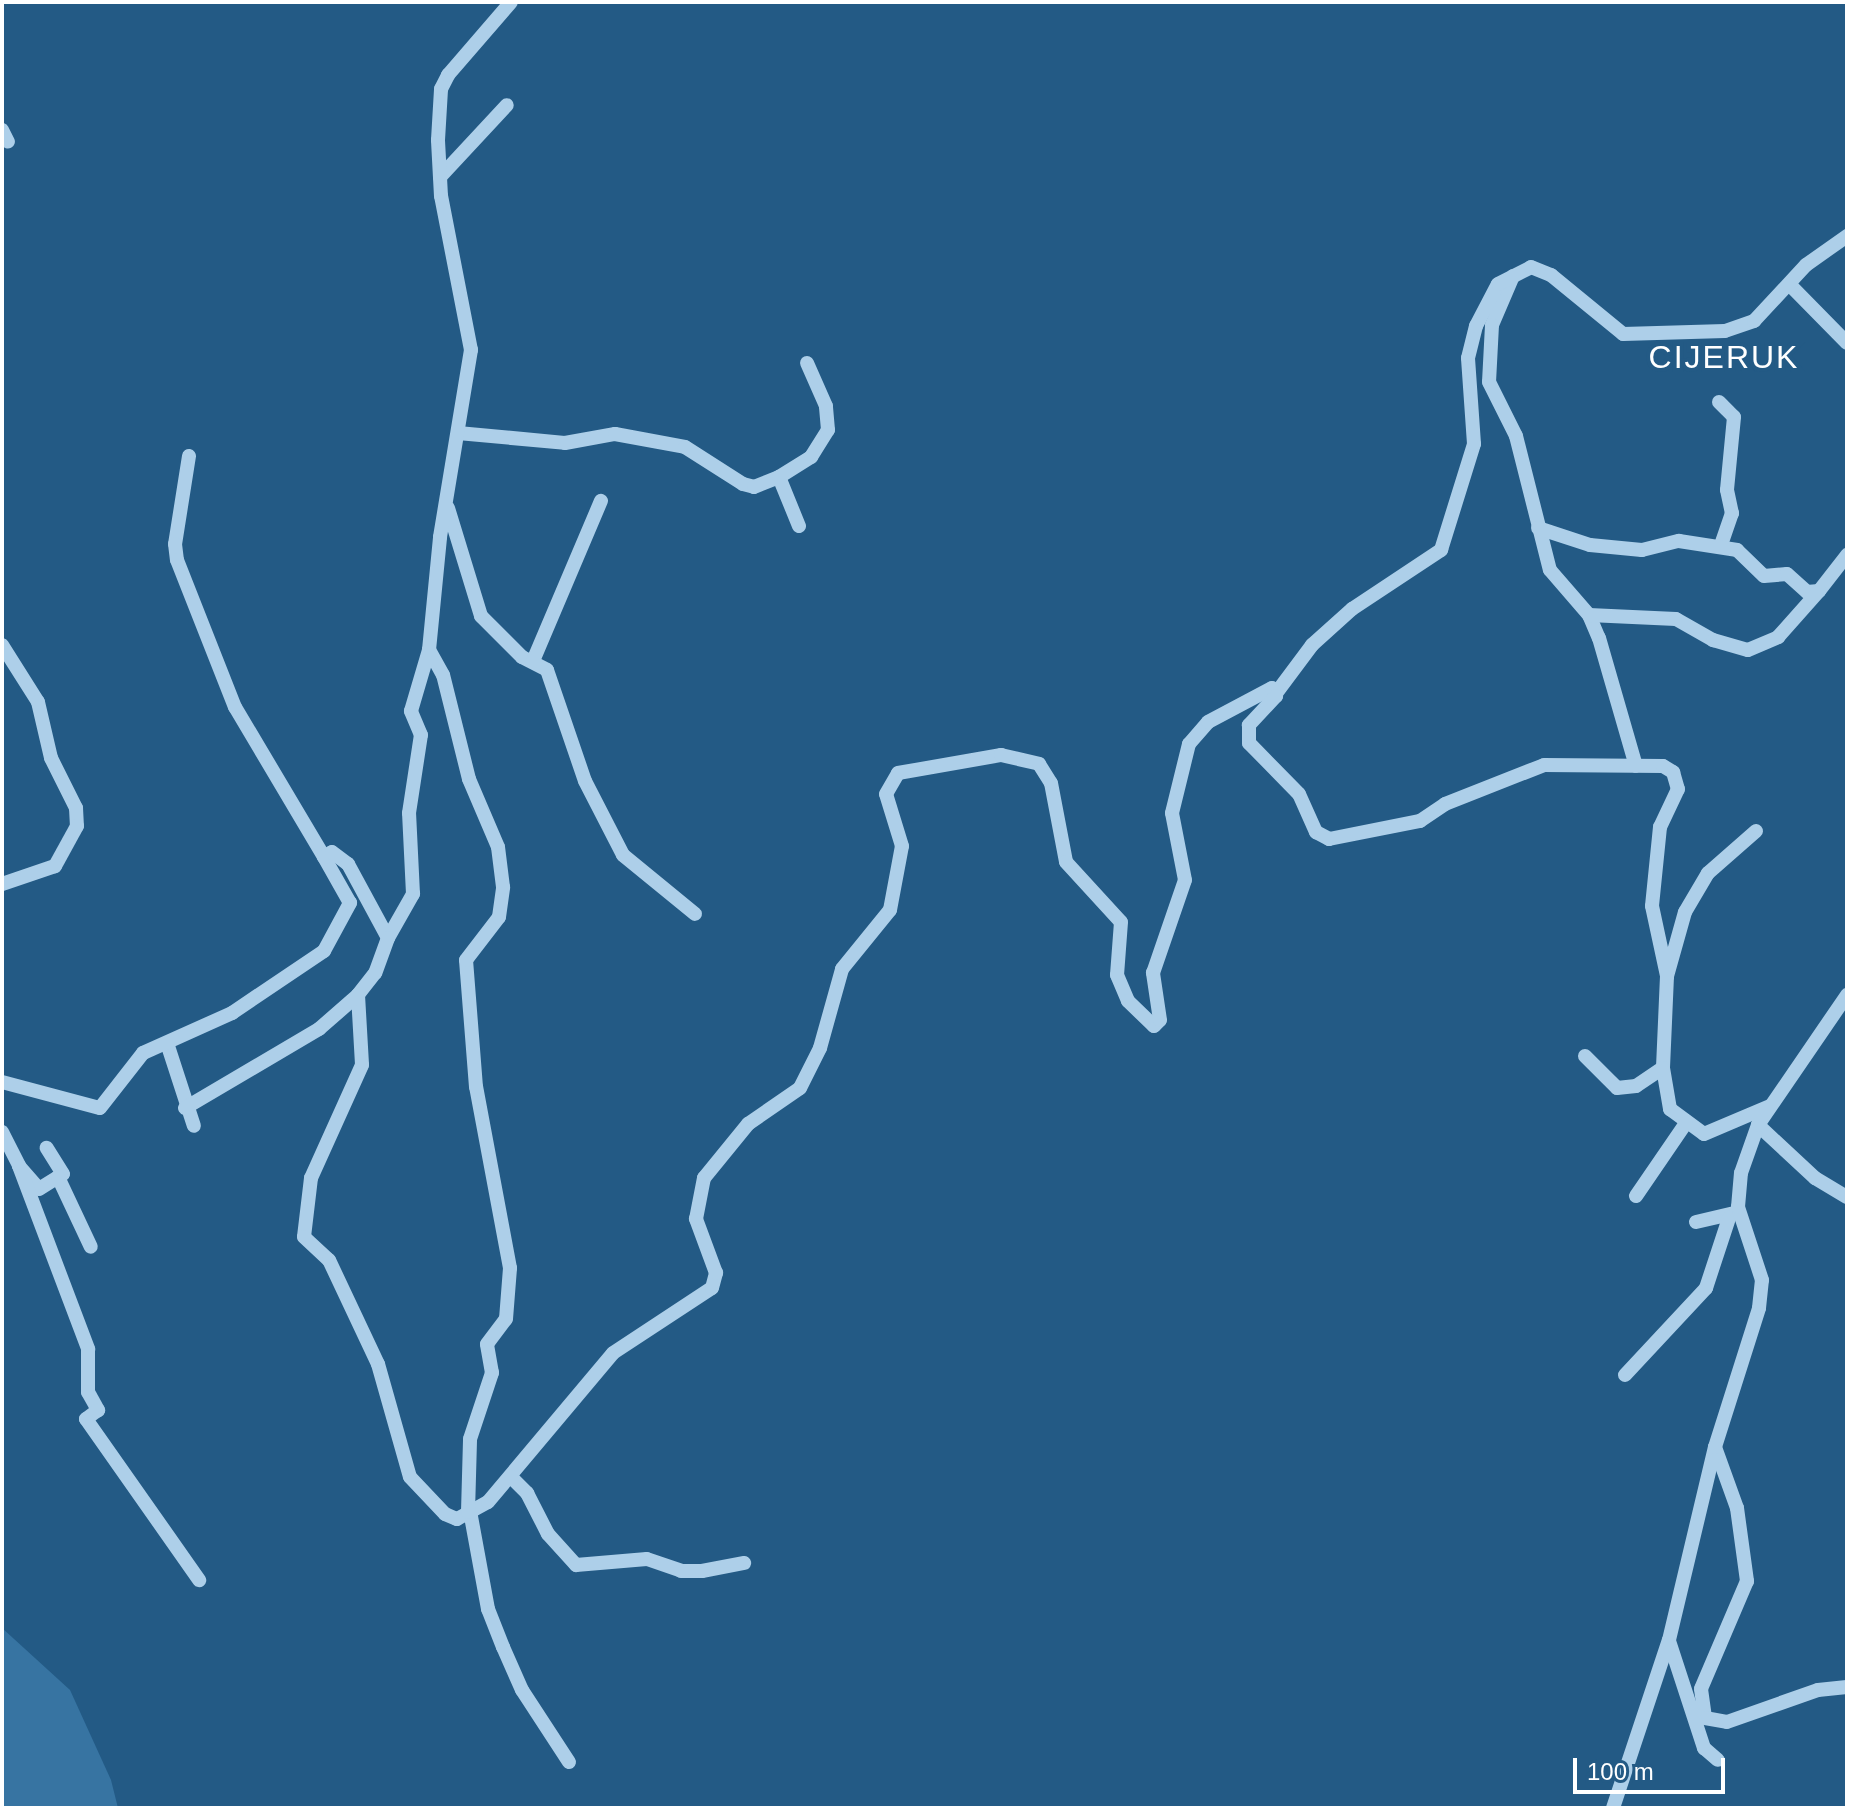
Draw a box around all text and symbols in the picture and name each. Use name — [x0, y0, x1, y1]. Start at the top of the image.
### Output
district label: CIJERUK — [1649, 338, 1799, 376]
scale bar — [1577, 1742, 1729, 1792]
text: 100 m — [1587, 1758, 1654, 1785]

